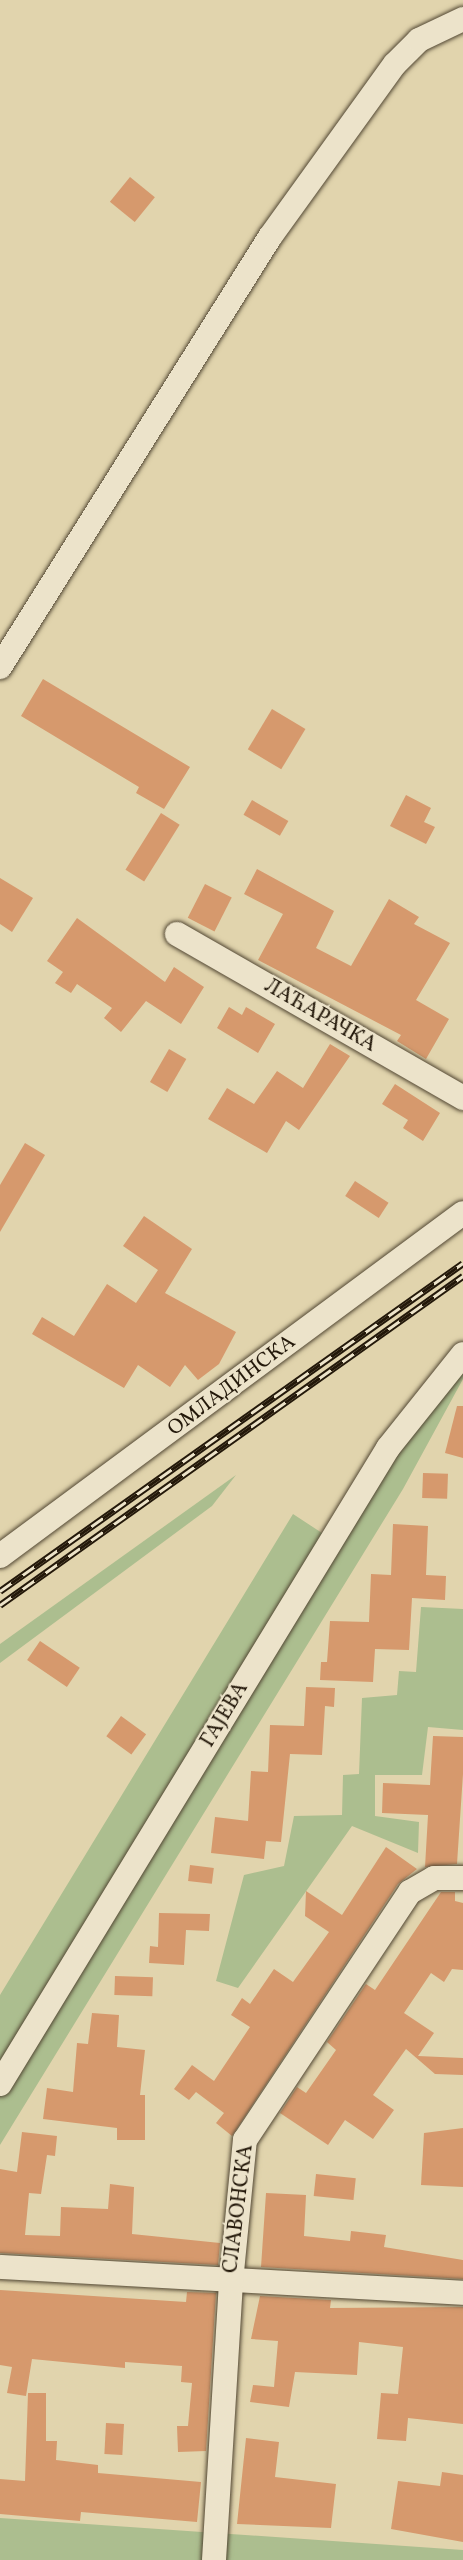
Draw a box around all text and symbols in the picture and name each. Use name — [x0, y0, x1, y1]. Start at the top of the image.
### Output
street label: ЛАЋАРАЧКА — [259, 974, 381, 1058]
street label: ОМЛАДИНСКА — [163, 1330, 301, 1442]
street label: ГАЈЕВА — [196, 1678, 254, 1752]
street label: СЛАВОНСКА — [219, 2143, 259, 2275]

